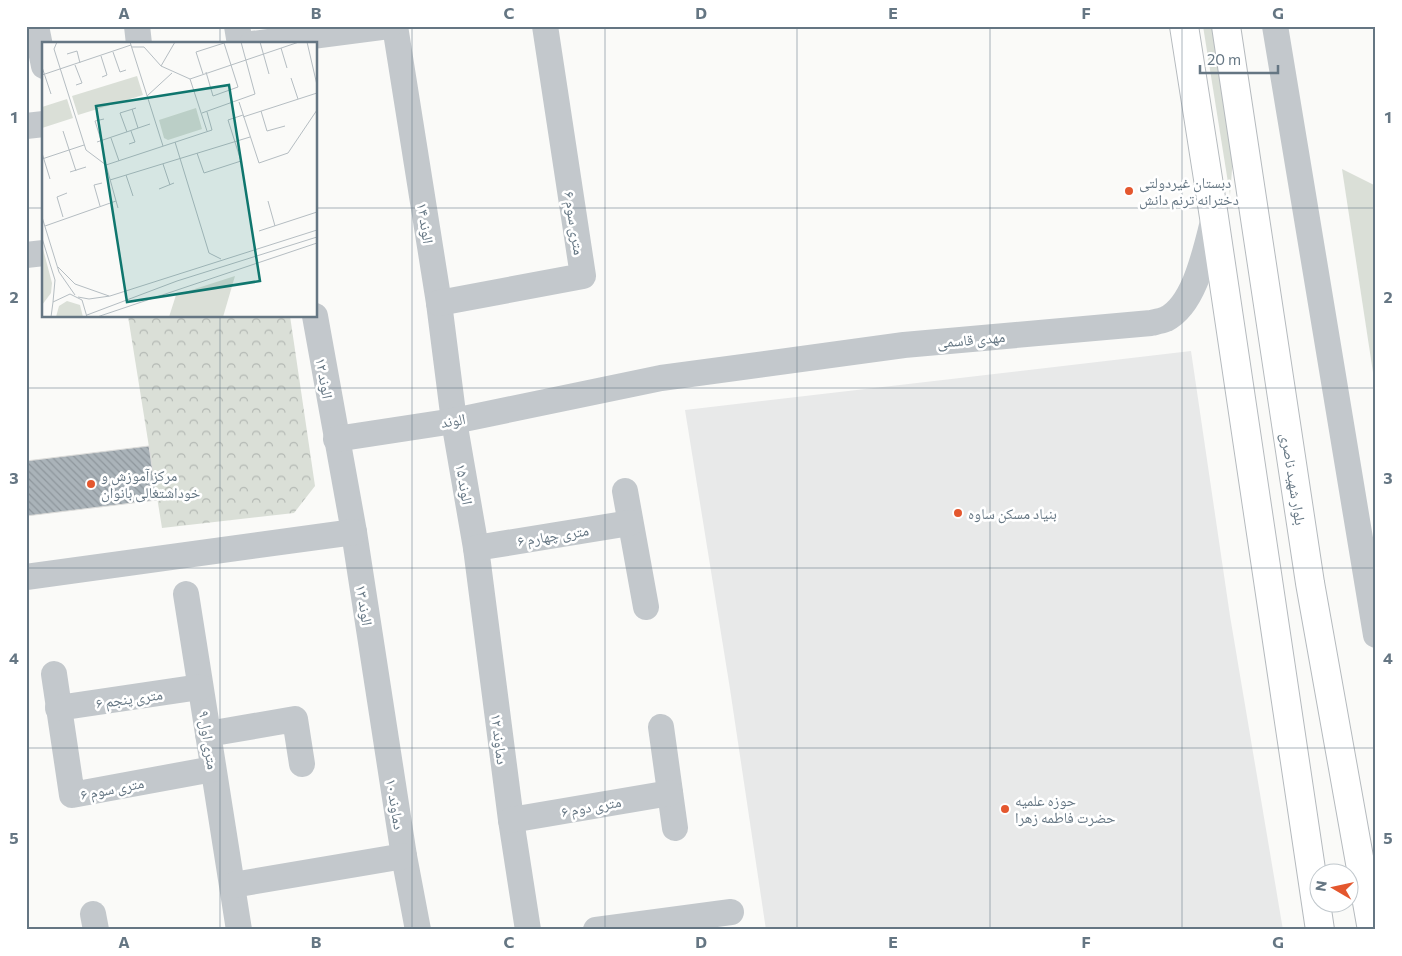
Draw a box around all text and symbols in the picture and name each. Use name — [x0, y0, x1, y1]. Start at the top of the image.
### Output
text: A — [118, 3, 130, 22]
text: B — [311, 3, 322, 22]
text: C — [504, 3, 515, 22]
text: D — [695, 3, 707, 22]
text: E — [888, 3, 898, 22]
text: F — [1081, 3, 1091, 22]
text: G — [1272, 3, 1284, 22]
inset map — [42, 42, 318, 318]
scale bar — [1200, 42, 1277, 74]
text: 20 m — [1207, 50, 1241, 68]
text: 1 — [10, 107, 18, 126]
text: 1 — [1384, 107, 1392, 126]
place label: دبستان غیردولتی دخترانه ترنم دانش — [1139, 173, 1239, 210]
marker: دبستان غیردولتی دخترانه ترنم دانش — [1123, 185, 1135, 197]
street label: ۶ متری سوم — [559, 190, 589, 257]
street label: الوند ۱۴ — [413, 201, 438, 245]
text: 2 — [9, 287, 19, 306]
text: 2 — [1383, 287, 1393, 306]
street label: مهدی قاسمی — [936, 327, 1006, 353]
street label: الوند ۱۲ — [312, 356, 337, 400]
street label: الوند — [439, 409, 467, 432]
street label: بلوار شهید ناصری — [1276, 432, 1310, 527]
street label: الوند ۱۵ — [452, 462, 477, 506]
place label: مرکز آموزش و خوداشتغالی بانوان — [101, 466, 201, 503]
text: 3 — [9, 468, 19, 487]
text: 3 — [1383, 468, 1393, 487]
marker: مرکز آموزش و خوداشتغالی بانوان — [85, 478, 97, 490]
place label: بنیاد مسکن ساوه — [968, 504, 1057, 524]
marker: بنیاد مسکن ساوه — [952, 507, 964, 519]
street label: ۶ متری چهارم — [516, 520, 591, 552]
street label: الوند ۱۳ — [352, 583, 377, 627]
text: 4 — [9, 648, 19, 667]
text: 4 — [1383, 648, 1393, 667]
street label: ۶ متری پنجم — [94, 684, 164, 714]
street label: ۹ متری اول — [193, 709, 223, 771]
street label: دماوند ۱۲ — [487, 712, 512, 766]
street label: ۶ متری سوم — [79, 773, 146, 805]
street label: دماوند ۱۰ — [382, 777, 409, 831]
place label: حوزه علمیه حضرت فاطمه زهرا — [1015, 791, 1116, 827]
street label: ۶ متری دوم — [560, 792, 623, 822]
marker: حوزه علمیه حضرت فاطمه زهرا — [999, 803, 1011, 815]
text: 5 — [9, 828, 19, 847]
text: 5 — [1383, 828, 1393, 847]
north arrow — [1310, 864, 1360, 914]
text: N — [1311, 879, 1330, 892]
text: A — [118, 932, 130, 951]
text: B — [311, 932, 322, 951]
text: C — [504, 932, 515, 951]
text: D — [695, 932, 707, 951]
text: E — [888, 932, 898, 951]
text: F — [1081, 932, 1091, 951]
text: G — [1272, 932, 1284, 951]

